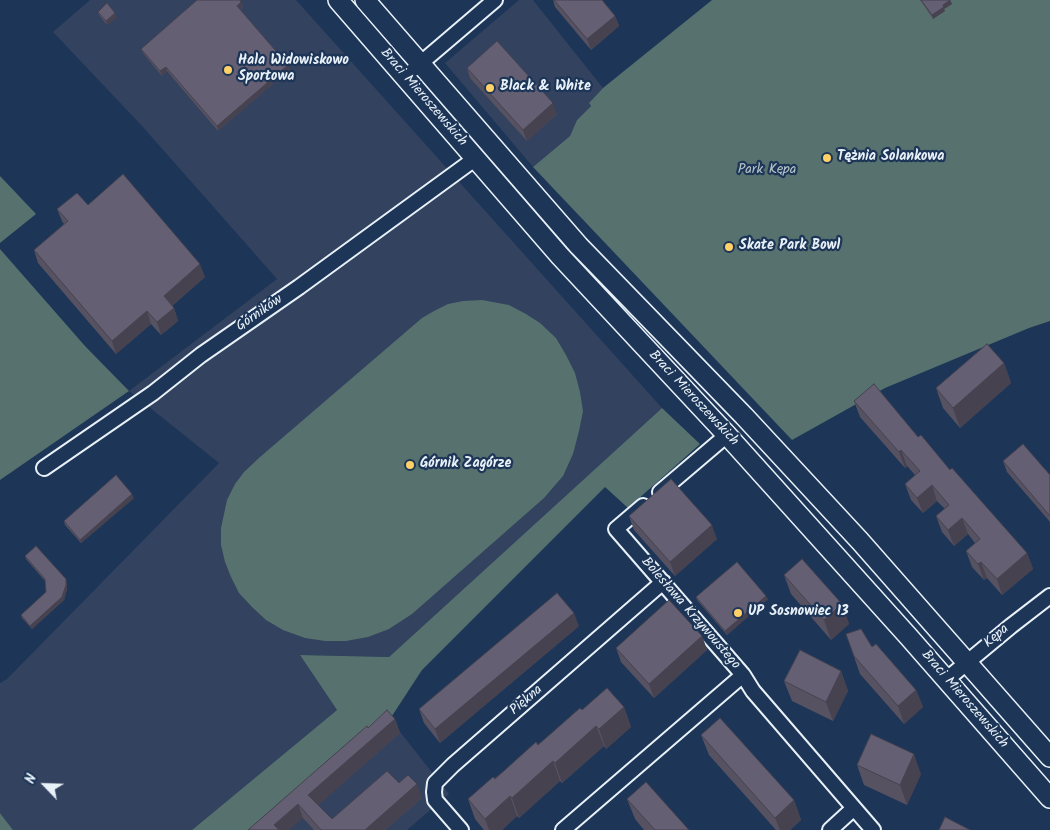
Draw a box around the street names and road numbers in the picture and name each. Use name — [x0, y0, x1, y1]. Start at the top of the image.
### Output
street label: Braci Mieroszewskich — [376, 46, 470, 150]
street label: Górników — [234, 292, 286, 336]
street label: Braci Mieroszewskich — [644, 348, 742, 450]
street label: Bolesława Krzywoustego — [637, 555, 743, 673]
street label: Kępa — [981, 622, 1013, 652]
street label: Braci Mieroszewskich — [917, 648, 1011, 752]
street label: Piękna — [507, 682, 547, 720]

